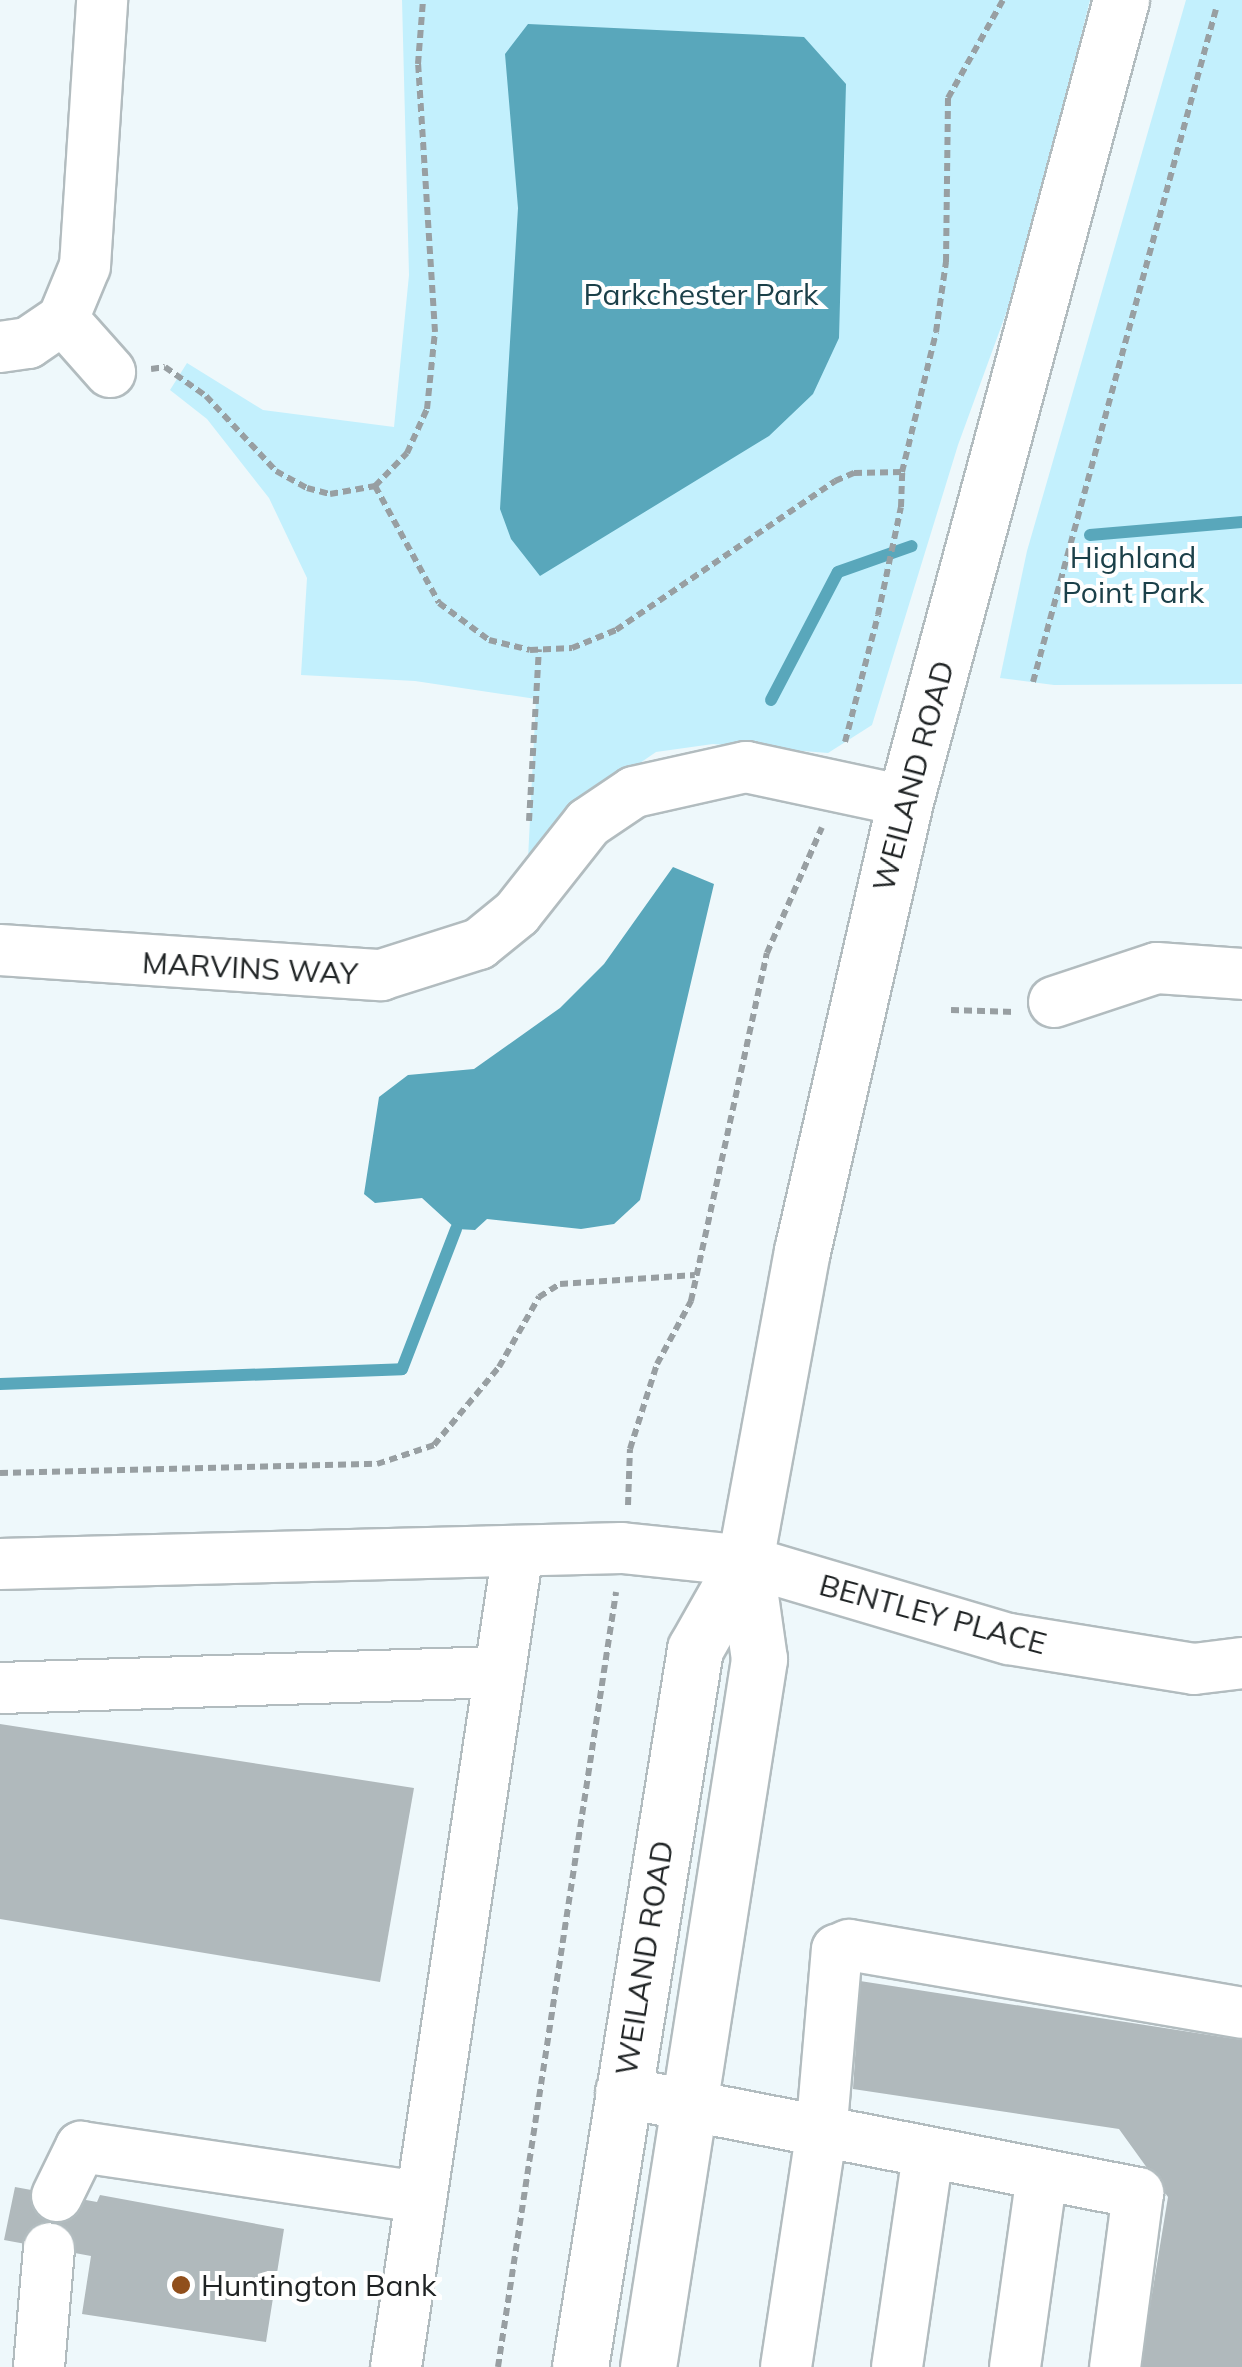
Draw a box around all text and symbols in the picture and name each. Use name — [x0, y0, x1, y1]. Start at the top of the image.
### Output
park label: Parkchester Park — [584, 276, 818, 312]
park label: Highland Point Park — [1062, 539, 1204, 610]
street label: WEILAND ROAD — [865, 657, 961, 895]
street label: MARVINS WAY — [141, 944, 359, 992]
street label: BENTLEY PLACE — [816, 1566, 1050, 1662]
street label: WEILAND ROAD — [608, 1838, 680, 2078]
place label: Huntington Bank — [201, 2267, 436, 2303]
marker: Huntington Bank — [170, 2274, 192, 2296]

